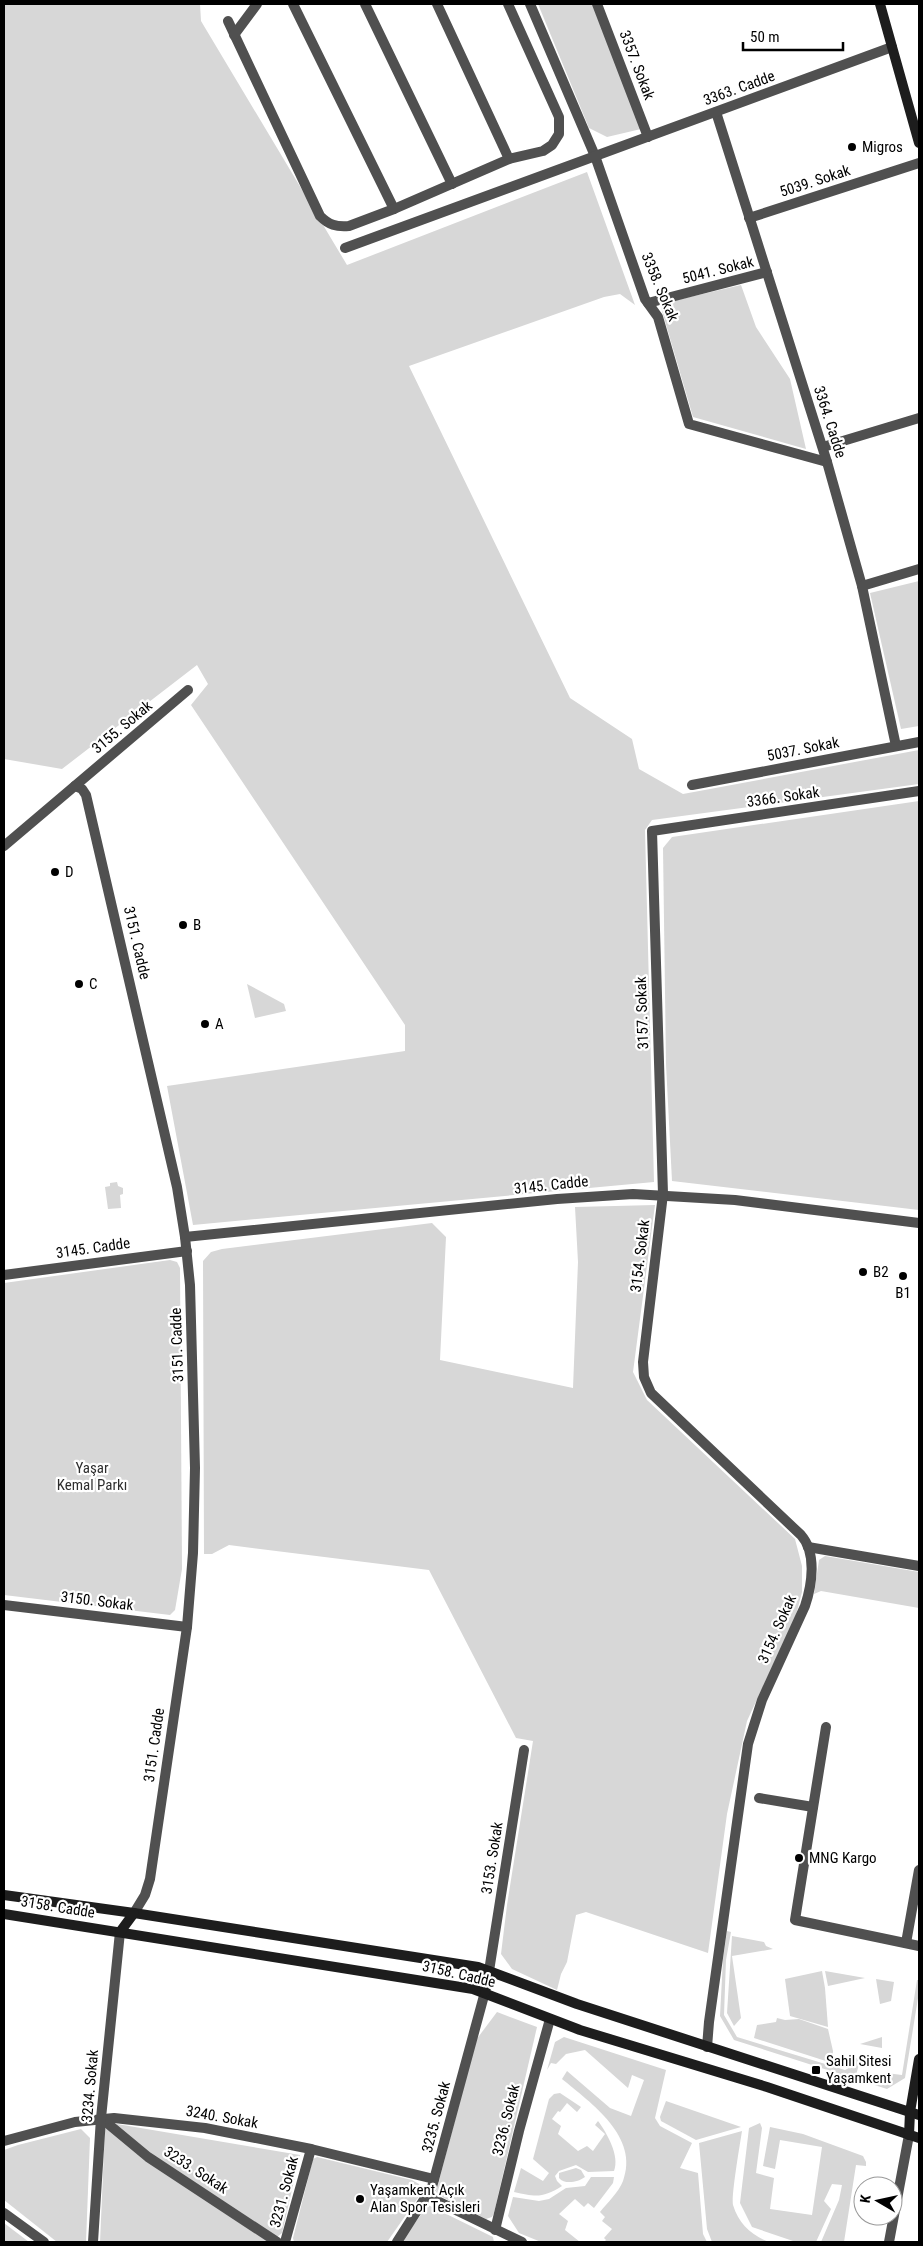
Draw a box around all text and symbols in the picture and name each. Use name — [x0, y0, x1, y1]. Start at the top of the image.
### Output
scale bar — [743, 20, 843, 52]
street label: 3357. Sokak — [616, 28, 659, 103]
text: 50 m — [750, 28, 780, 46]
street label: 3363. Cadde — [701, 67, 777, 109]
place label: Migros — [862, 138, 903, 156]
marker: Migros — [846, 141, 858, 153]
street label: 5039. Sokak — [777, 161, 853, 201]
street label: 3358. Sokak — [637, 250, 683, 324]
street label: 5041. Sokak — [680, 252, 756, 288]
street label: 3364. Cadde — [810, 384, 850, 460]
street label: 3155. Sokak — [88, 696, 156, 757]
street label: 5037. Sokak — [765, 733, 841, 765]
street label: 3366. Sokak — [746, 783, 821, 811]
place label: D — [65, 863, 74, 881]
marker: D — [49, 866, 61, 878]
street label: 3151. Cadde — [120, 905, 154, 981]
place label: B — [193, 916, 201, 934]
marker: B — [177, 919, 189, 931]
place label: C — [89, 975, 98, 993]
street label: 3157. Sokak — [632, 976, 652, 1050]
marker: C — [73, 978, 85, 990]
place label: A — [215, 1015, 224, 1033]
marker: A — [199, 1018, 211, 1030]
street label: 3145. Cadde — [513, 1172, 589, 1198]
street label: 3154. Sokak — [627, 1218, 653, 1293]
street label: 3145. Cadde — [55, 1234, 131, 1262]
place label: B2 — [873, 1263, 889, 1281]
marker: B2 — [857, 1266, 869, 1278]
marker: B1 — [897, 1270, 909, 1282]
place label: B1 — [895, 1284, 911, 1302]
street label: 3151. Cadde — [167, 1307, 187, 1383]
park label: Yaşar Kemal Parkı — [57, 1459, 127, 1494]
street label: 3150. Sokak — [60, 1588, 135, 1614]
street label: 3154. Sokak — [754, 1592, 800, 1666]
street label: 3151. Cadde — [140, 1707, 168, 1783]
street label: 3153. Sokak — [477, 1820, 507, 1895]
place label: MNG Kargo — [809, 1849, 877, 1867]
marker: MNG Kargo — [793, 1852, 805, 1864]
street label: 3158. Cadde — [20, 1892, 96, 1922]
street label: 3158. Cadde — [421, 1957, 497, 1991]
street label: 3234. Sokak — [78, 2049, 102, 2123]
place label: Sahil Sitesi Yaşamkent — [826, 2052, 892, 2087]
marker: Sahil Sitesi Yaşamkent — [810, 2064, 822, 2076]
street label: 3235. Sokak — [418, 2079, 454, 2155]
street label: 3236. Sokak — [488, 2082, 524, 2158]
street label: 3240. Sokak — [184, 2102, 260, 2132]
street label: 3233. Sokak — [160, 2143, 232, 2198]
street label: 3231. Sokak — [266, 2154, 302, 2230]
north arrow — [853, 2176, 903, 2226]
place label: Yaşamkent Açık Alan Spor Tesisleri — [370, 2181, 480, 2216]
marker: Yaşamkent Açık Alan Spor Tesisleri — [354, 2193, 366, 2205]
text: K — [857, 2194, 874, 2204]

